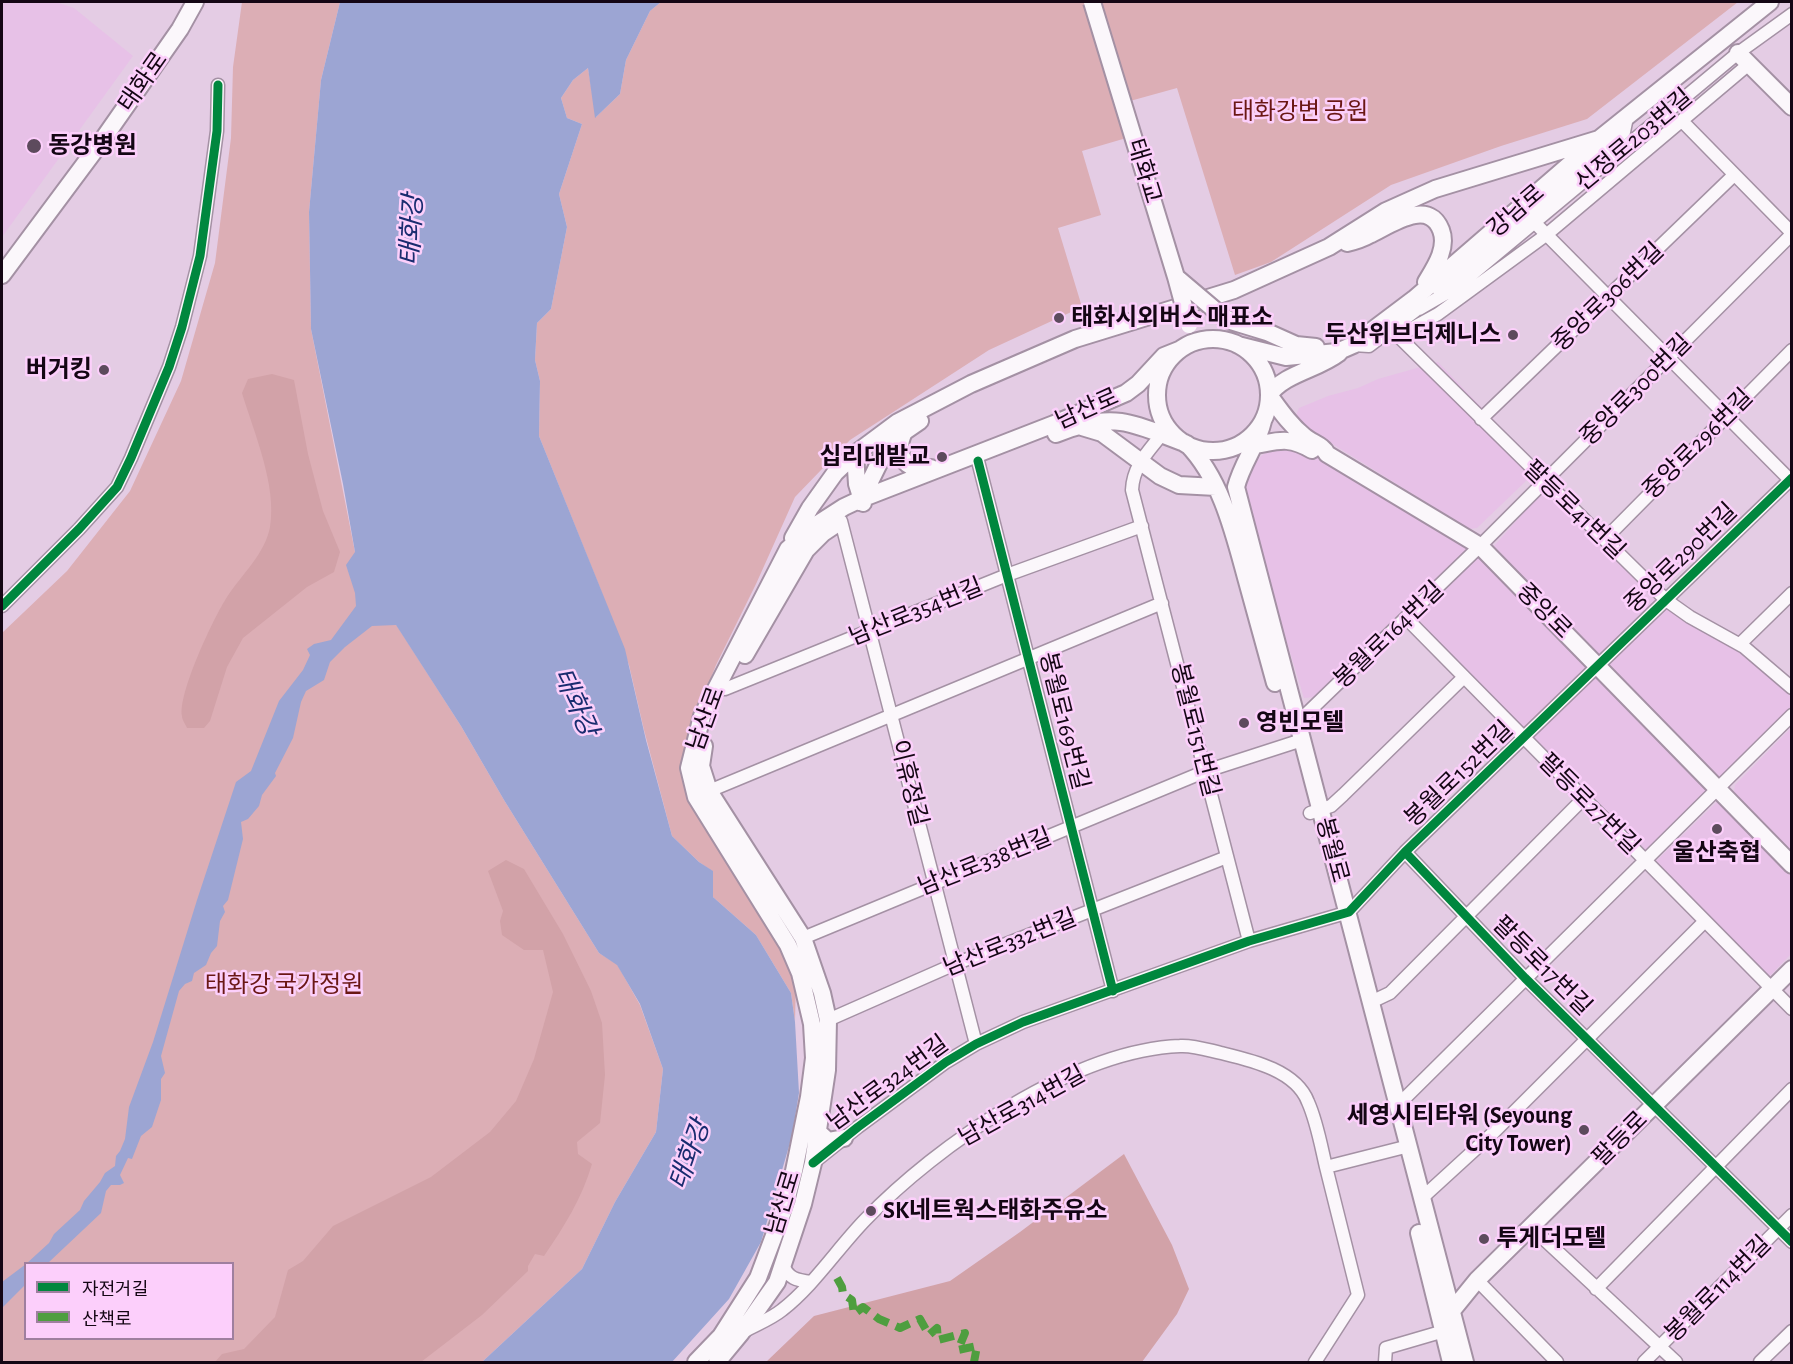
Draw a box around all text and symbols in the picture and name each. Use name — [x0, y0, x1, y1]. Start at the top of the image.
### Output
street label: 태화로 — [112, 47, 174, 117]
street label: 신정로203번길 — [1570, 83, 1698, 197]
park label: 태화강변 공원 — [1232, 98, 1368, 126]
place label: 동강병원 — [48, 132, 136, 160]
street label: 태화교 — [1121, 135, 1167, 207]
marker: 동강병원 — [25, 137, 43, 155]
street label: 강남로 — [1482, 178, 1550, 244]
water label: 태화강 — [395, 193, 429, 267]
street label: 중앙로306번길 — [1546, 237, 1670, 357]
place label: 태화시외버스 매표소 — [1071, 304, 1273, 332]
marker: 태화시외버스 매표소 — [1052, 311, 1066, 325]
place label: 두산위브더제니스 — [1324, 321, 1501, 349]
marker: 두산위브더제니스 — [1506, 328, 1520, 342]
street label: 중앙로300번길 — [1574, 328, 1698, 452]
place label: 버거킹 — [26, 356, 92, 384]
marker: 버거킹 — [97, 363, 111, 377]
street label: 남산로 — [1051, 382, 1123, 436]
street label: 중앙로296번길 — [1637, 383, 1759, 505]
place label: 십리대밭교 — [820, 443, 930, 471]
marker: 십리대밭교 — [935, 450, 949, 464]
street label: 팔등로41번길 — [1517, 454, 1631, 566]
street label: 중앙로290번길 — [1619, 497, 1743, 619]
street label: 남산로354번길 — [845, 572, 987, 652]
street label: 봉월로164번길 — [1328, 576, 1450, 694]
street label: 중앙로 — [1510, 577, 1578, 645]
street label: 봉월로169번길 — [1033, 649, 1095, 793]
street label: 봉월로151번길 — [1164, 660, 1226, 800]
water label: 태화강 — [546, 663, 604, 741]
street label: 남산로 — [681, 683, 731, 755]
place label: 영빈모텔 — [1256, 709, 1344, 737]
street label: 봉월로152번길 — [1399, 715, 1519, 833]
marker: 영빈모텔 — [1237, 716, 1251, 730]
street label: 이휴정길 — [884, 737, 934, 829]
street label: 팔등로27번길 — [1532, 747, 1646, 861]
street label: 봉월로 — [1310, 814, 1354, 886]
street label: 남산로338번길 — [914, 822, 1056, 902]
marker: 울산축협 — [1710, 822, 1724, 836]
place label: 울산축협 — [1673, 839, 1761, 867]
street label: 남산로332번길 — [939, 903, 1081, 983]
street label: 팔등로17번길 — [1486, 910, 1598, 1022]
park label: 태화강 국가정원 — [205, 971, 363, 999]
street label: 남산로324번길 — [822, 1029, 954, 1137]
street label: 남산로314번길 — [954, 1059, 1090, 1153]
place label: 세영시티타워 (Seyoung City Tower) — [1347, 1102, 1572, 1158]
street label: 팔등로 — [1586, 1105, 1654, 1173]
water label: 태화강 — [663, 1116, 717, 1194]
marker: 세영시티타워 (Seyoung City Tower) — [1577, 1123, 1591, 1137]
street label: 남산로 — [760, 1167, 806, 1239]
place label: SK네트웍스태화주유소 — [883, 1197, 1108, 1225]
marker: SK네트웍스태화주유소 — [864, 1204, 878, 1218]
place label: 투게더모텔 — [1496, 1225, 1606, 1253]
street label: 봉월로114번길 — [1659, 1230, 1777, 1348]
marker: 투게더모텔 — [1477, 1232, 1491, 1246]
legend — [24, 1262, 234, 1340]
text: 자전거길 — [82, 1281, 148, 1299]
text: 산책로 — [82, 1311, 132, 1329]

